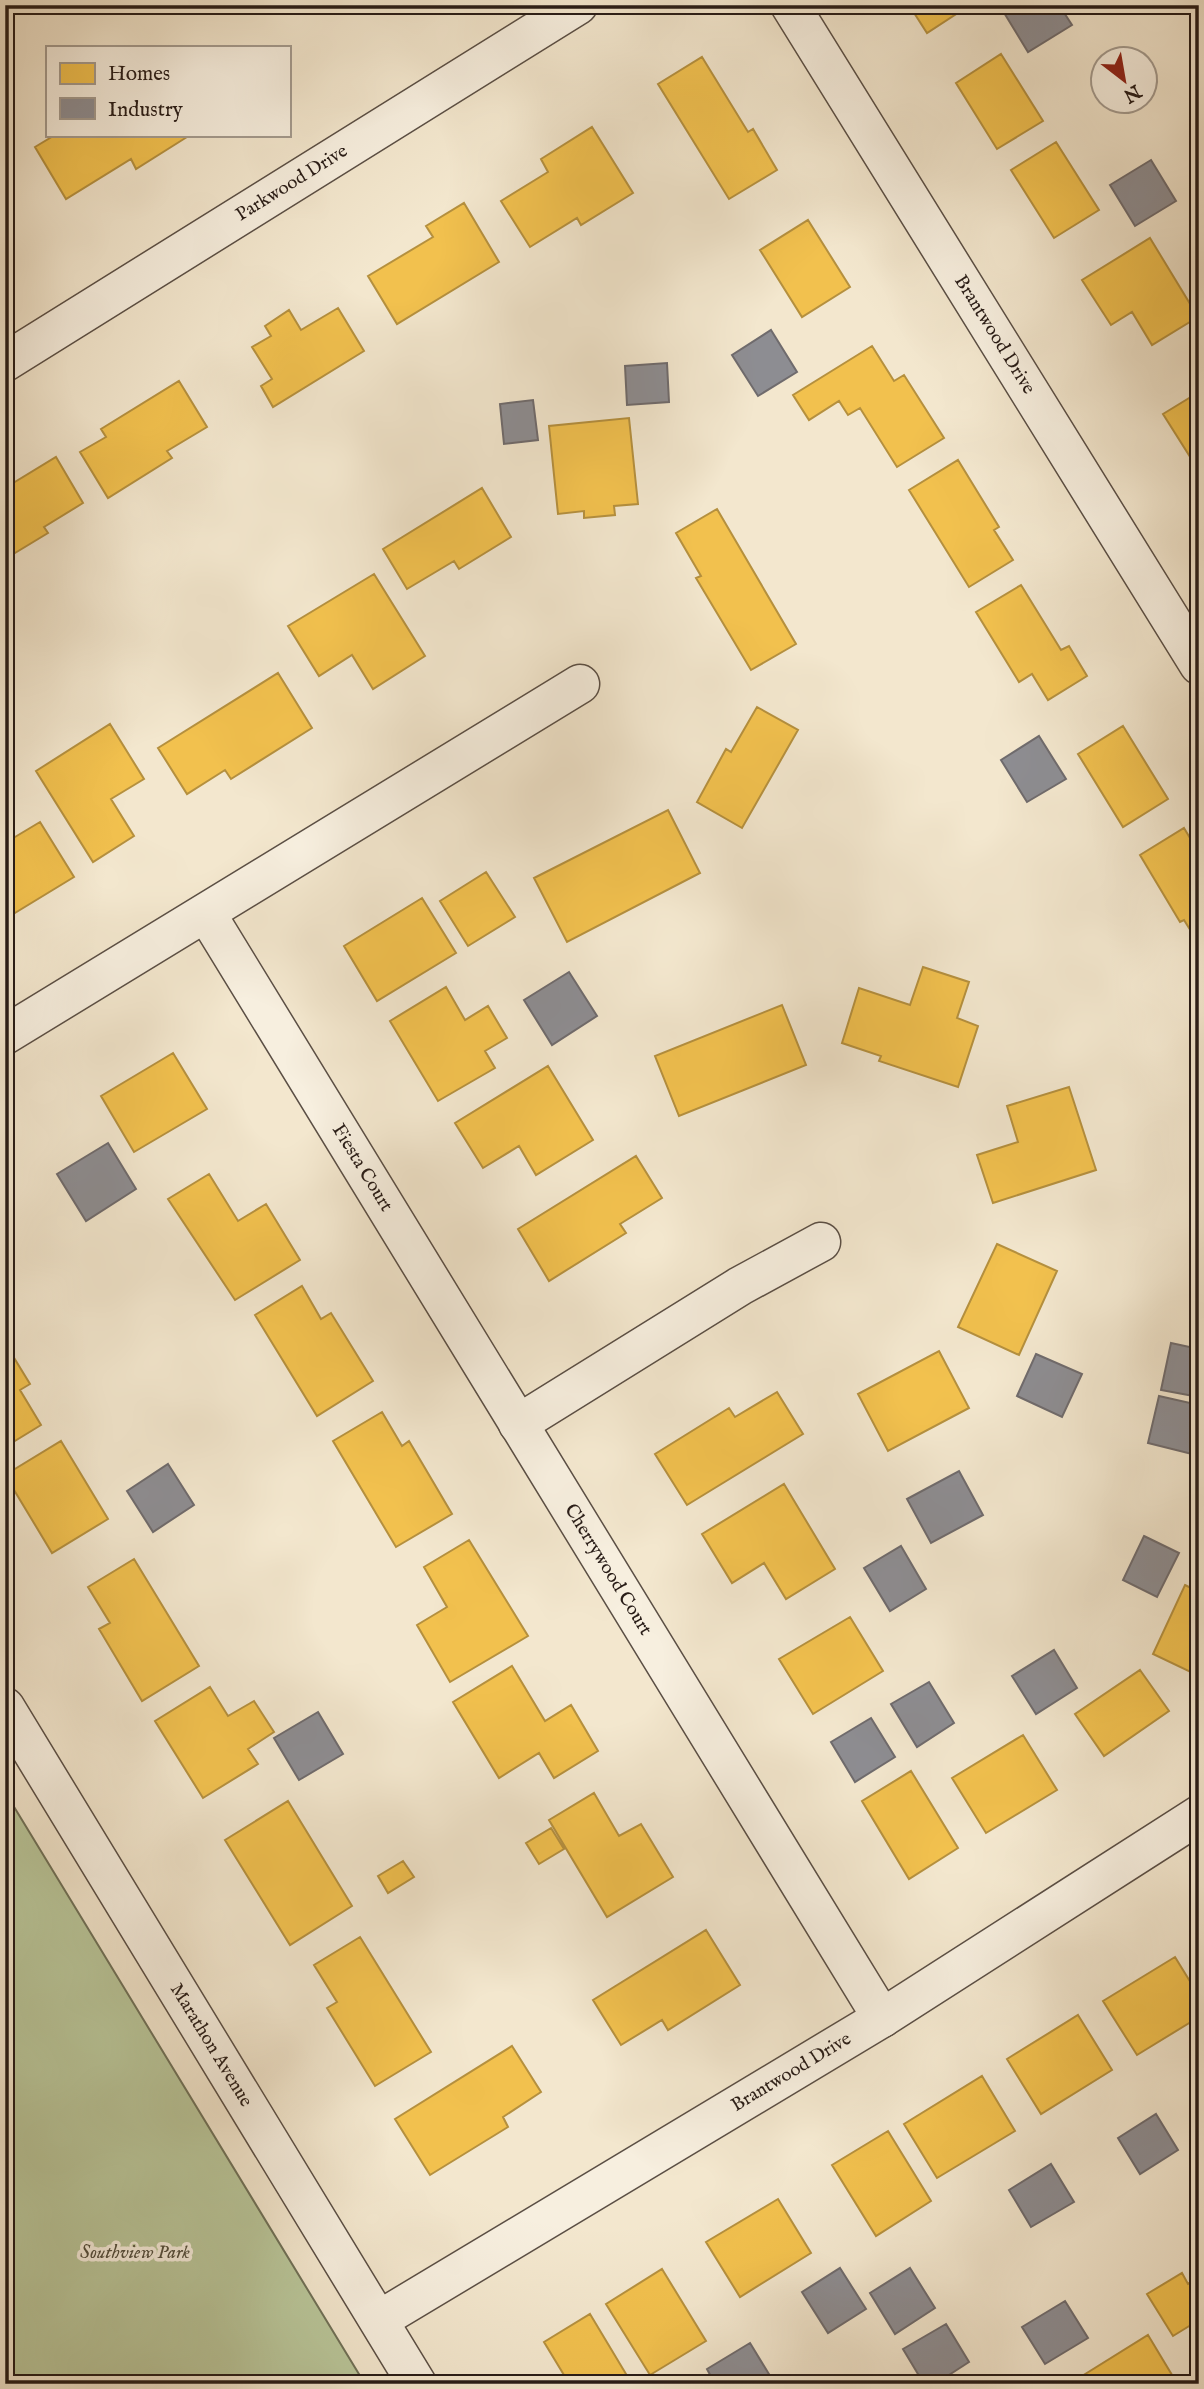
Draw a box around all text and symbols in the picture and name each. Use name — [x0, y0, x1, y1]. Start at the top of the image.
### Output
legend — [46, 46, 290, 136]
north arrow — [1088, 46, 1158, 116]
text: Homes — [108, 61, 170, 88]
text: N — [1118, 78, 1146, 108]
text: Industry — [108, 97, 184, 124]
street label: Parkwood Drive — [231, 139, 353, 227]
street label: Brantwood Drive — [948, 271, 1041, 399]
street label: Fiesta Court — [326, 1120, 398, 1217]
street label: Cherrywood Court — [558, 1500, 657, 1640]
street label: Marathon Avenue — [164, 1979, 258, 2112]
street label: Brantwood Drive — [727, 2027, 856, 2118]
park label: Southview Park — [80, 2241, 190, 2265]

